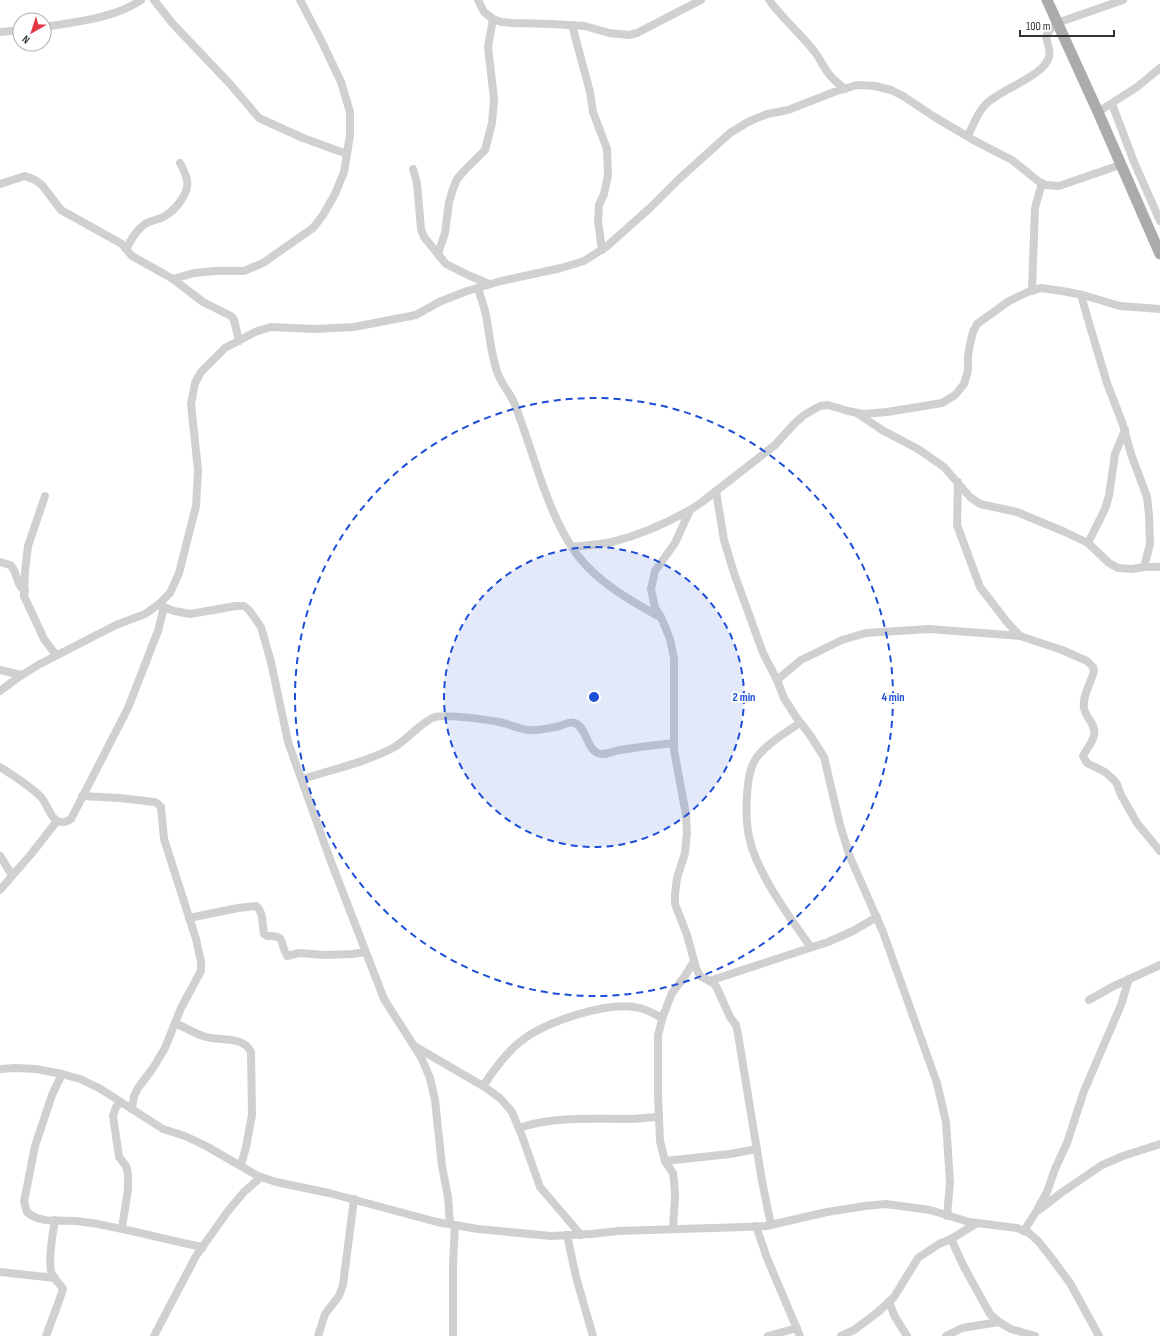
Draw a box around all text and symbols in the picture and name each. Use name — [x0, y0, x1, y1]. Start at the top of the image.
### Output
north arrow — [12, 12, 52, 52]
scale bar — [1020, 12, 1114, 38]
text: 100 m — [1026, 19, 1051, 34]
text: N — [20, 32, 32, 46]
centre of rings — [587, 690, 601, 704]
text: 2 min — [733, 690, 755, 705]
text: 4 min — [881, 690, 905, 705]

